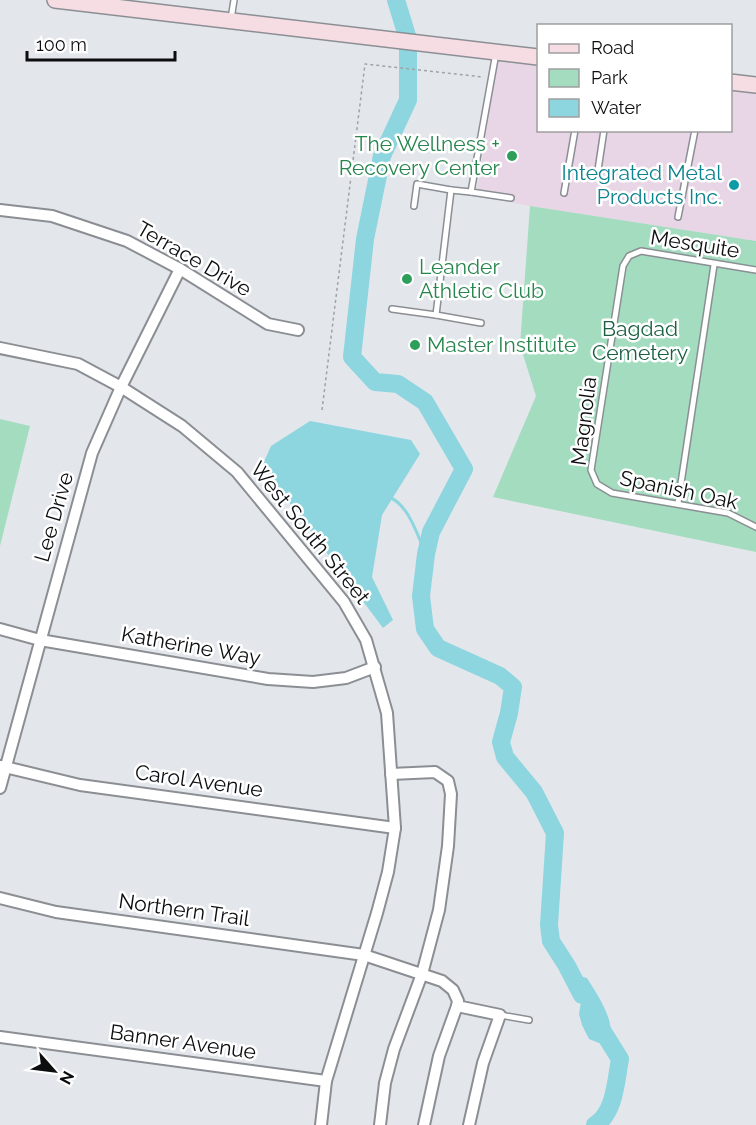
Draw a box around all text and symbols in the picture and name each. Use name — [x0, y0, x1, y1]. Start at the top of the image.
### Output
scale bar — [27, 24, 176, 62]
legend — [537, 24, 732, 132]
text: 100 m — [36, 34, 87, 55]
text: Road — [591, 37, 634, 58]
text: Park — [591, 67, 628, 88]
text: Water — [591, 97, 642, 118]
place label: The Wellness + Recovery Center — [339, 131, 501, 180]
marker: The Wellness + Recovery Center — [505, 149, 519, 163]
place label: Integrated Metal Products Inc. — [562, 160, 722, 209]
marker: Integrated Metal Products Inc. — [727, 178, 741, 192]
street label: Terrace Drive — [133, 216, 256, 301]
street label: Mesquite — [649, 224, 741, 263]
place label: Leander Athletic Club — [419, 254, 544, 303]
marker: Leander Athletic Club — [400, 272, 414, 286]
park label: Bagdad Cemetery — [592, 316, 688, 365]
place label: Master Institute — [427, 332, 576, 357]
marker: Master Institute — [408, 338, 422, 352]
street label: Magnolia — [566, 375, 601, 467]
street label: West South Street — [245, 456, 375, 609]
street label: Spanish Oak — [618, 465, 740, 514]
street label: Lee Drive — [29, 469, 78, 565]
street label: Katherine Way — [120, 621, 263, 670]
street label: Carol Avenue — [134, 759, 265, 802]
street label: Northern Trail — [117, 888, 251, 931]
street label: Banner Avenue — [108, 1019, 258, 1064]
north arrow — [24, 1041, 84, 1101]
text: N — [56, 1068, 78, 1088]

